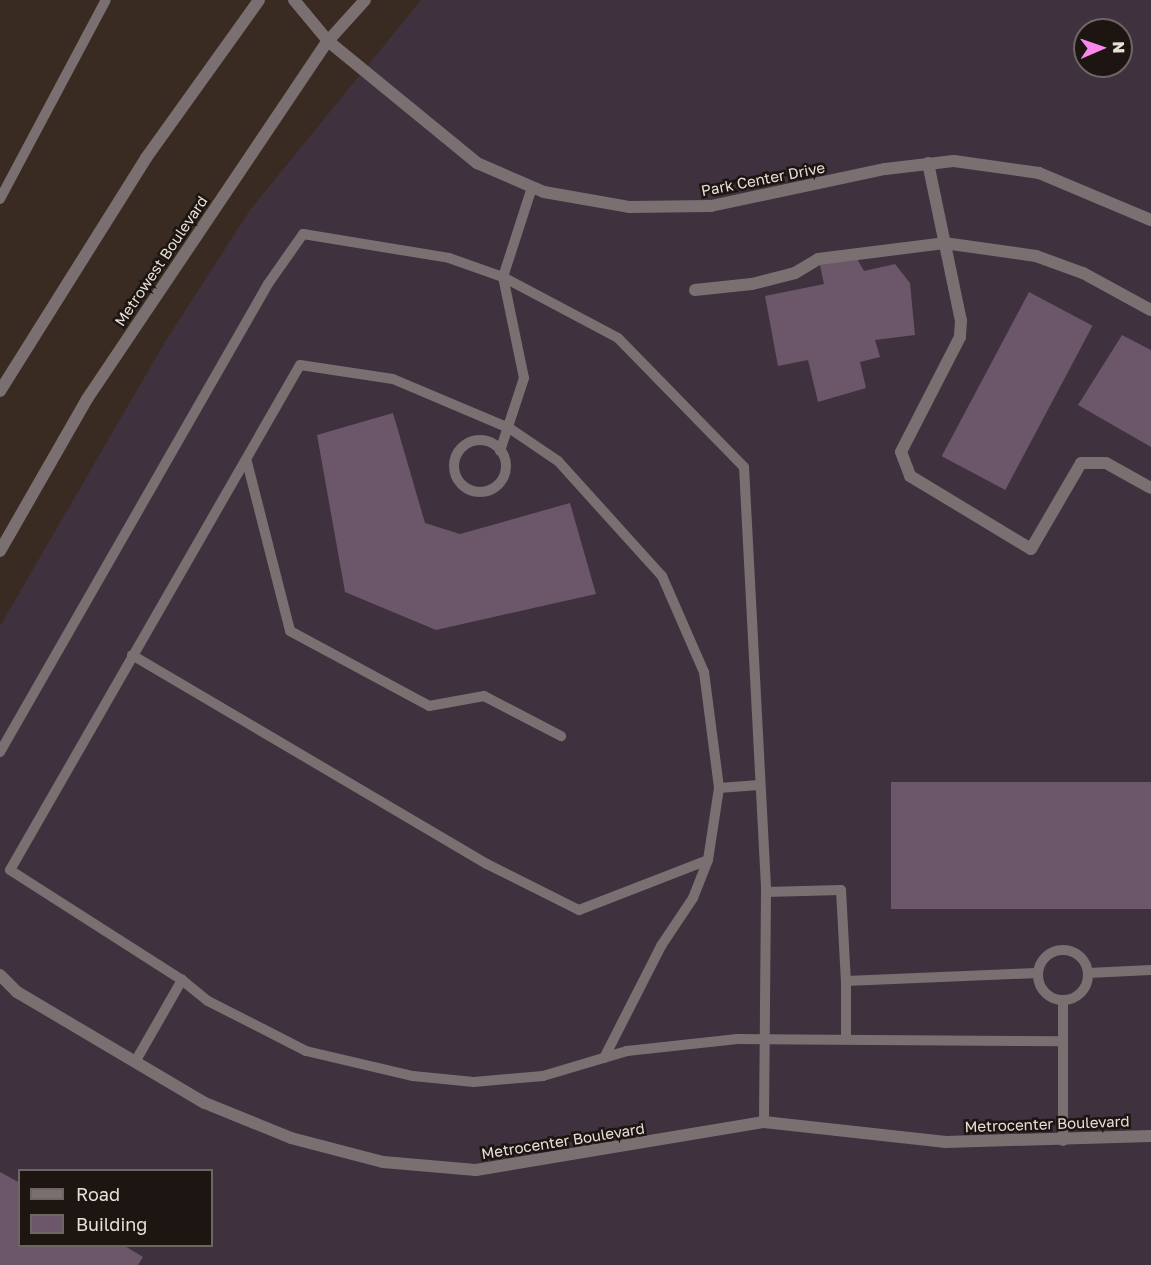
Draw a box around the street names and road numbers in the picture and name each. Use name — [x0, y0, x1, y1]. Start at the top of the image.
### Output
street label: Park Center Drive — [700, 158, 826, 200]
street label: Metrowest Boulevard — [111, 193, 211, 329]
street label: Metrocenter Boulevard — [964, 1112, 1130, 1136]
street label: Metrocenter Boulevard — [480, 1119, 646, 1163]

